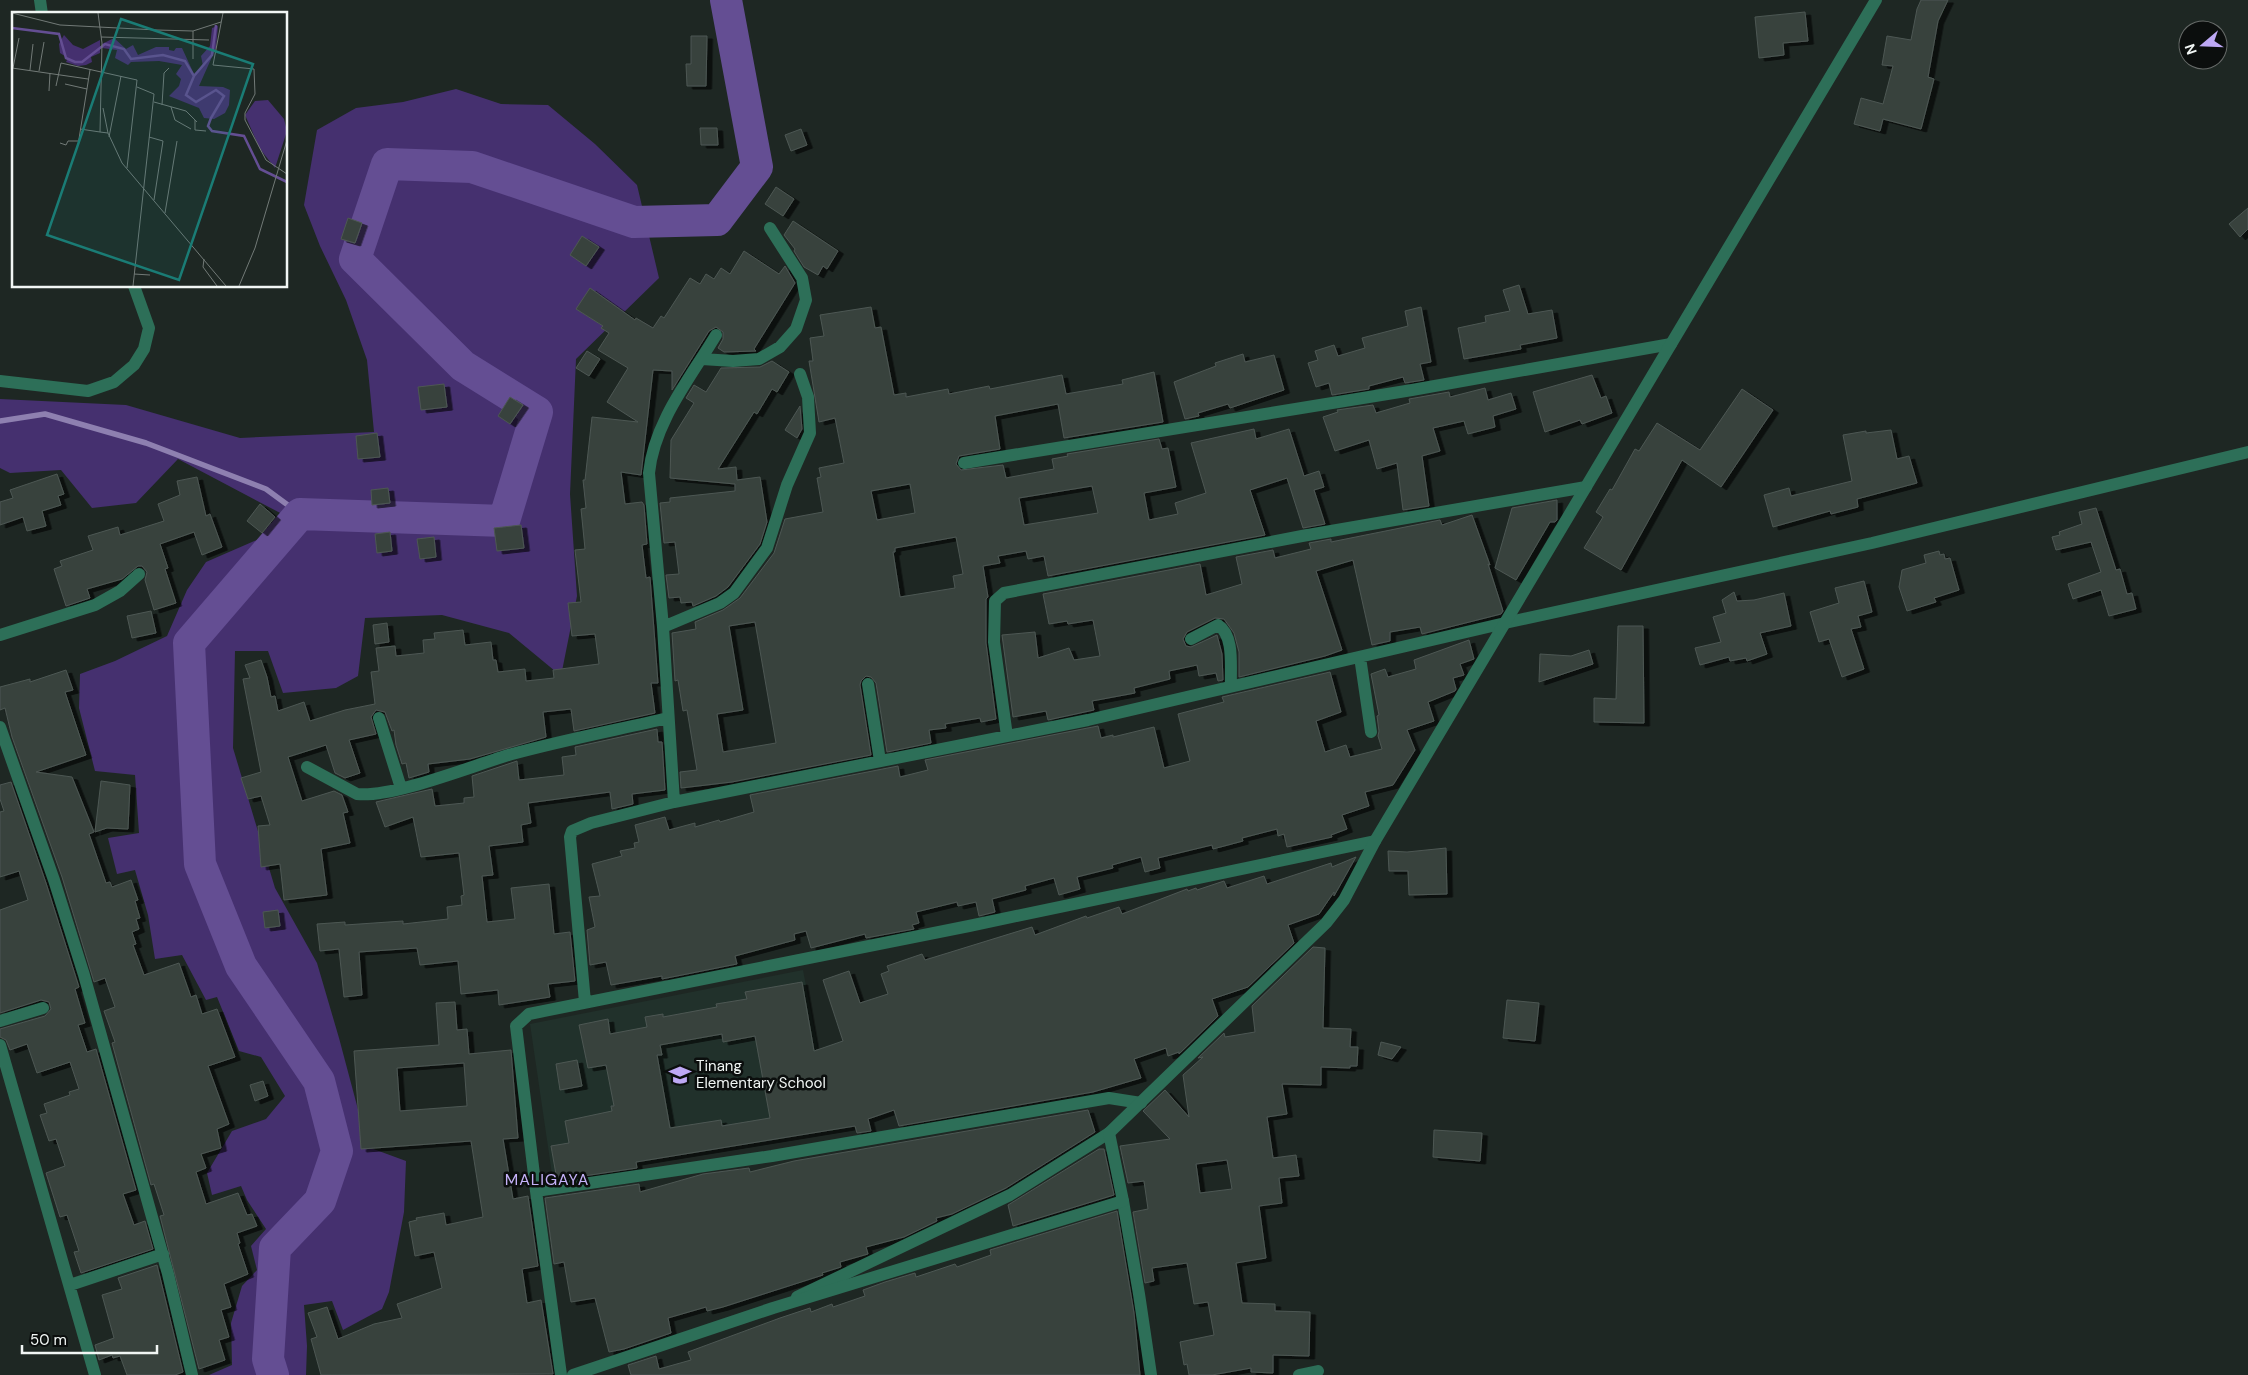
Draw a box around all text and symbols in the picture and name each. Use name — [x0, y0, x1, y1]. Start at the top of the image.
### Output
inset map — [12, 12, 288, 288]
north arrow — [2178, 20, 2228, 70]
text: N — [2181, 41, 2201, 57]
place label: Tinang Elementary School — [696, 1056, 826, 1093]
school or university icon: Tinang Elementary School — [667, 1062, 693, 1088]
district label: MALIGAYA — [505, 1169, 589, 1190]
scale bar — [22, 1322, 158, 1354]
text: 50 m — [30, 1330, 67, 1350]

